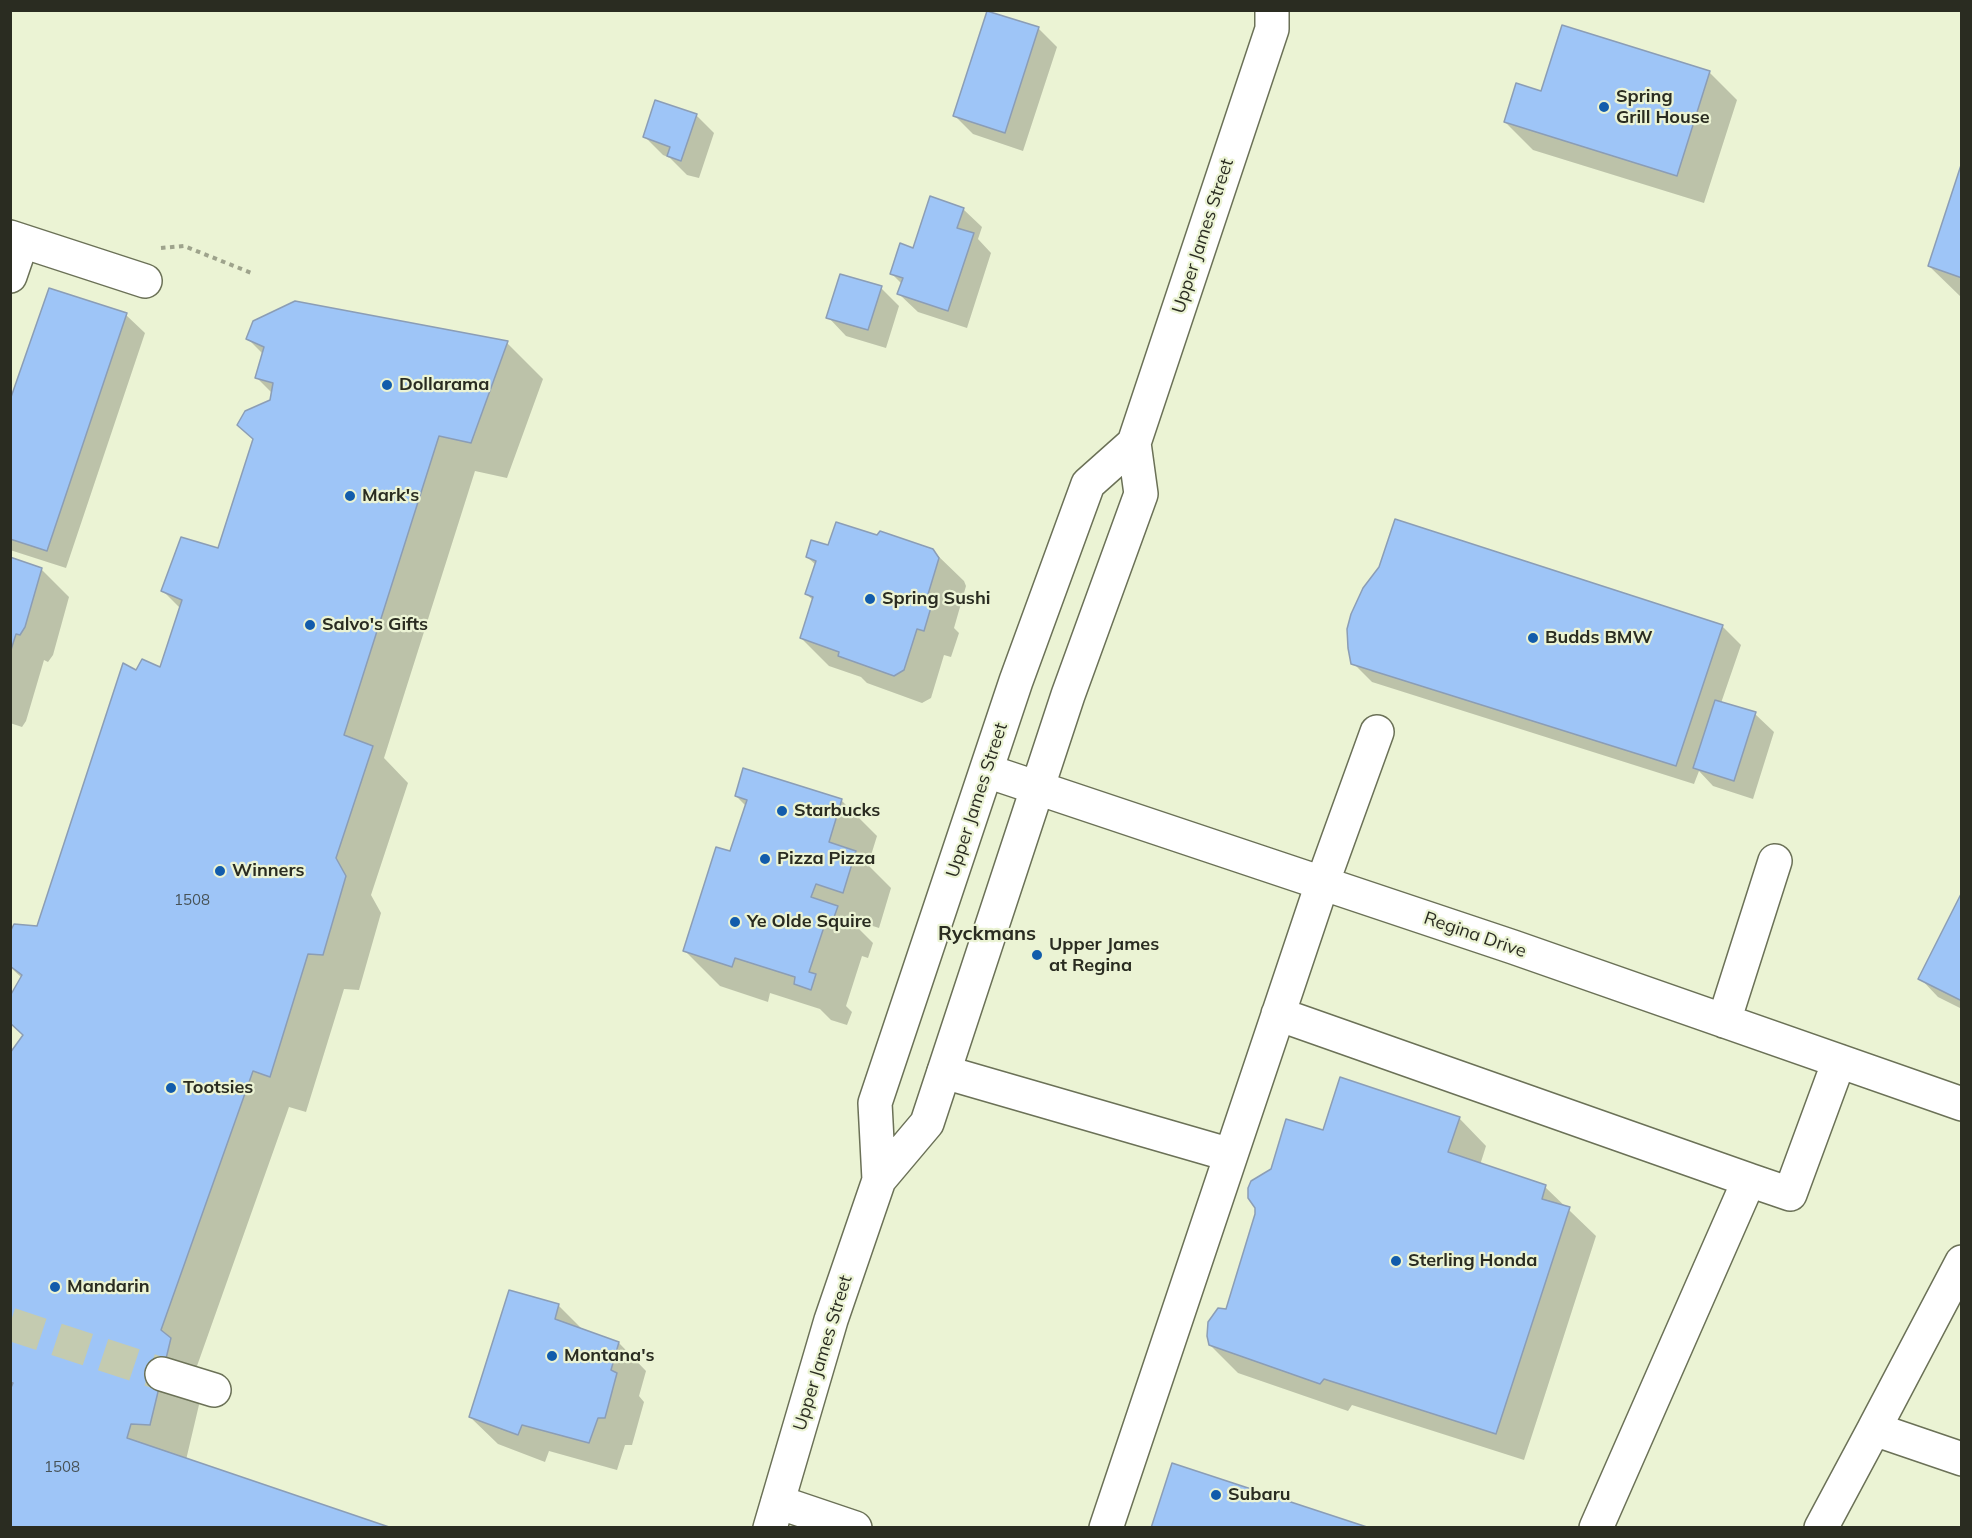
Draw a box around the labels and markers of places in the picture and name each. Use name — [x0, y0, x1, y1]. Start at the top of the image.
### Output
place label: Spring Grill House — [1616, 86, 1710, 128]
marker: Spring Grill House — [1597, 100, 1611, 114]
place label: Dollarama — [399, 374, 489, 396]
marker: Dollarama — [380, 378, 394, 392]
place label: Mark's — [362, 485, 419, 507]
marker: Mark's — [343, 489, 357, 503]
place label: Spring Sushi — [882, 588, 990, 610]
marker: Spring Sushi — [863, 592, 877, 606]
place label: Salvo's Gifts — [322, 614, 428, 636]
marker: Salvo's Gifts — [303, 618, 317, 632]
place label: Budds BMW — [1545, 627, 1653, 649]
marker: Budds BMW — [1526, 631, 1540, 645]
place label: Starbucks — [794, 800, 880, 822]
marker: Starbucks — [775, 804, 789, 818]
place label: Pizza Pizza — [777, 848, 875, 870]
marker: Pizza Pizza — [758, 852, 772, 866]
place label: Winners — [232, 860, 304, 882]
marker: Winners — [213, 864, 227, 878]
place label: Ye Olde Squire — [747, 911, 871, 933]
marker: Ye Olde Squire — [728, 915, 742, 929]
place label: Upper James at Regina — [1049, 934, 1159, 976]
marker: Upper James at Regina — [1030, 948, 1044, 962]
place label: Tootsies — [183, 1077, 253, 1099]
marker: Tootsies — [164, 1081, 178, 1095]
place label: Sterling Honda — [1408, 1250, 1537, 1272]
marker: Sterling Honda — [1389, 1254, 1403, 1268]
place label: Mandarin — [67, 1276, 150, 1298]
marker: Mandarin — [48, 1280, 62, 1294]
place label: Montana's — [564, 1345, 655, 1367]
marker: Montana's — [545, 1349, 559, 1363]
place label: Subaru — [1228, 1484, 1290, 1506]
marker: Subaru — [1209, 1488, 1223, 1502]

